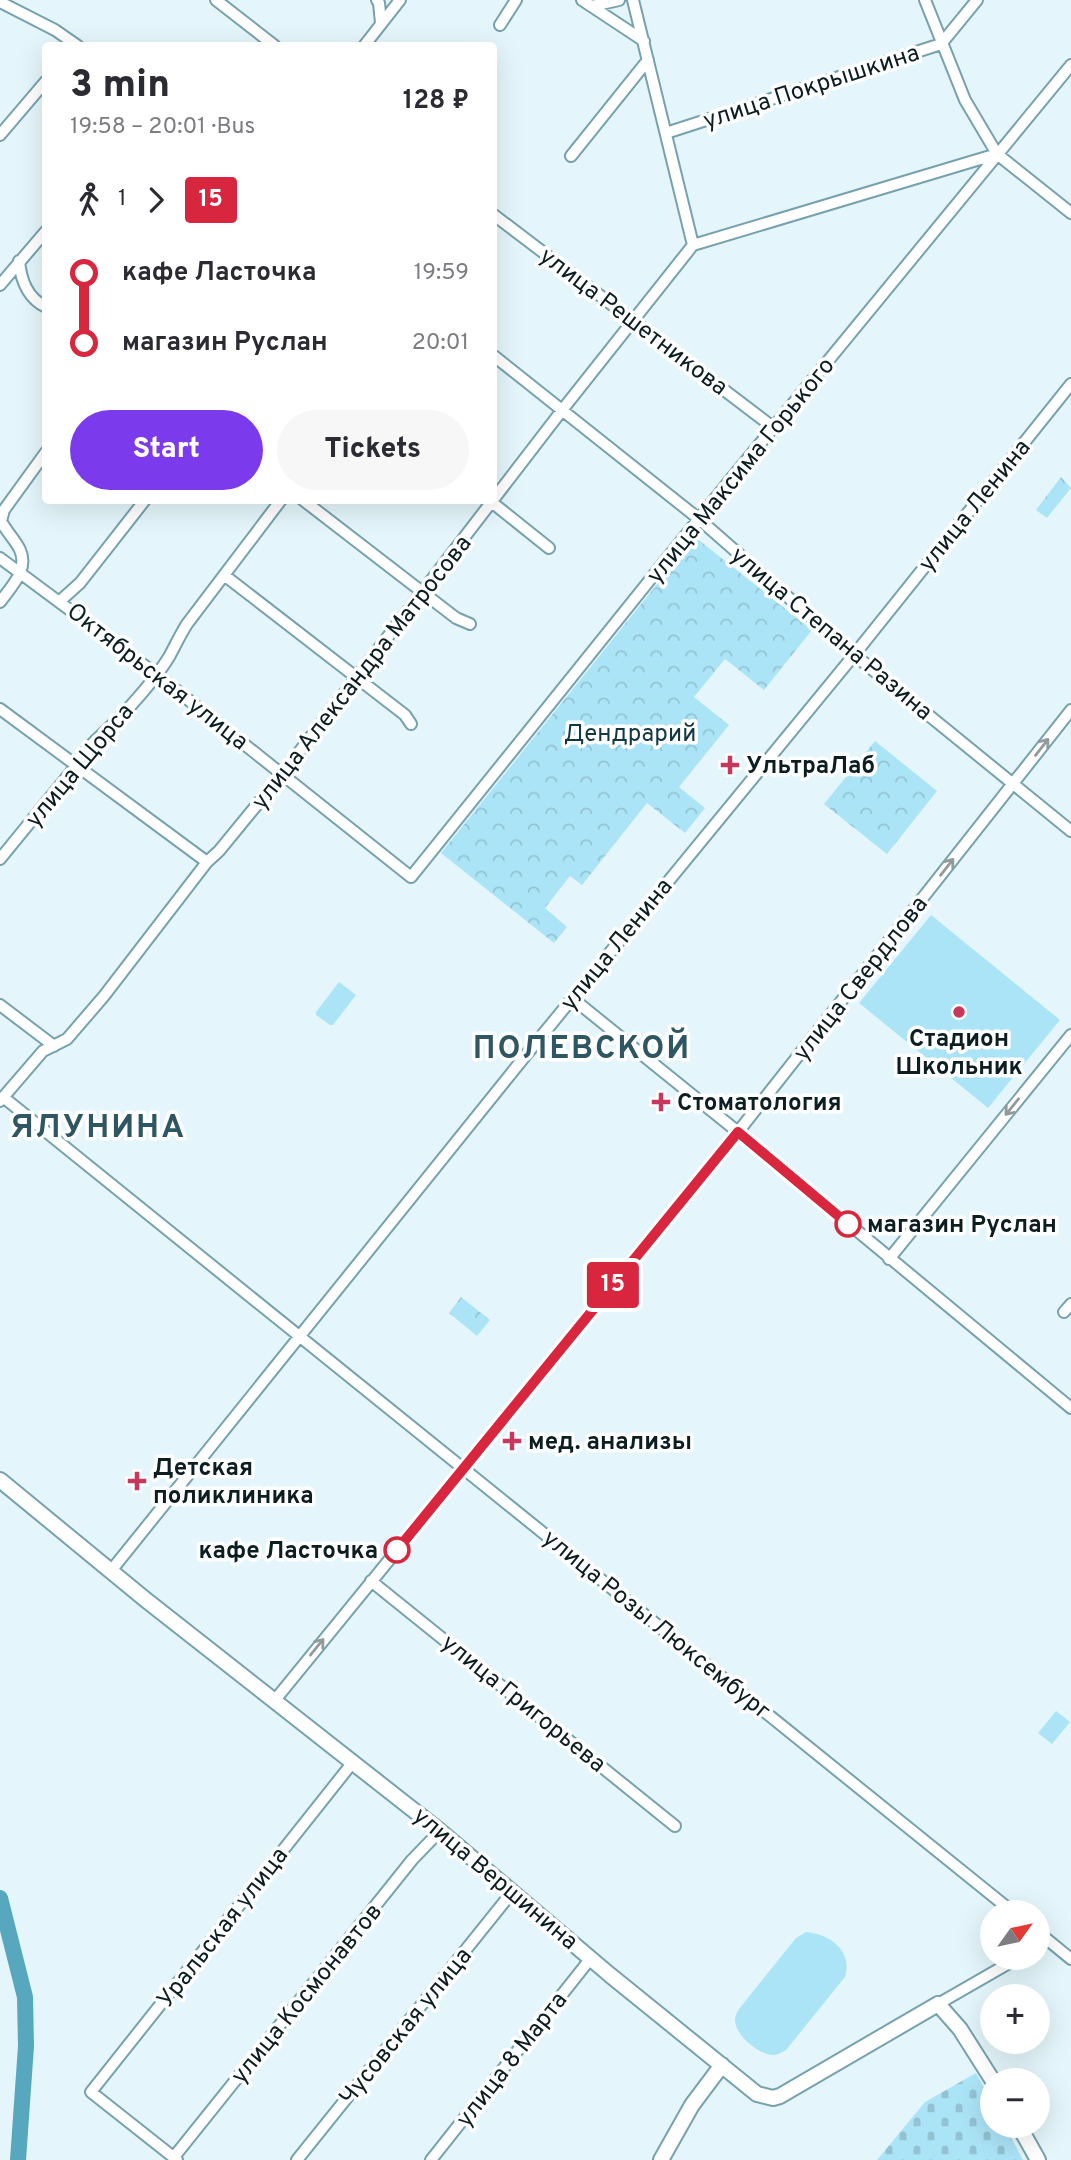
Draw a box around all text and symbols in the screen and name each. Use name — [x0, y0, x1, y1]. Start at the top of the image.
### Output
street label: улица Покрышкина — [700, 39, 924, 137]
text: 3 min — [70, 62, 170, 111]
text: 128 ₽ — [403, 85, 469, 118]
text: 19:58 – 20:01 · Bus — [70, 113, 255, 142]
icon: walk — [70, 181, 108, 219]
icon: forward — [137, 181, 175, 219]
text: 1 — [118, 185, 127, 214]
text: 15 — [199, 185, 223, 215]
street label: улица Решетникова — [533, 242, 733, 403]
text: кафе Ласточка — [122, 257, 316, 290]
text: 19:59 — [414, 259, 469, 288]
text: магазин Руслан — [122, 327, 328, 360]
text: 20:01 — [412, 329, 469, 358]
street label: улица Максима Горького — [641, 352, 842, 590]
button: Start — [70, 410, 263, 490]
button: Tickets — [277, 410, 469, 490]
street label: улица Ленина — [913, 434, 1038, 579]
street label: улица Александра Матросова — [246, 530, 479, 817]
street label: улица Степана Разина — [723, 541, 938, 728]
street label: Октябрьская улица — [60, 597, 254, 758]
street label: улица Щорса — [20, 698, 141, 835]
park label: Дендрарий — [564, 720, 696, 750]
one-way arrow — [1034, 738, 1049, 757]
place label: УльтраЛаб — [746, 752, 875, 782]
marker: УльтраЛаб — [720, 755, 740, 775]
one-way arrow — [940, 858, 955, 876]
street label: улица Ленина — [555, 873, 680, 1018]
street label: улица Свердлова — [788, 891, 935, 1068]
marker: Стадион Школьник — [951, 1004, 967, 1020]
place label: Стадион Школьник — [895, 1025, 1023, 1083]
district label: ПОЛЕВСКОЙ — [473, 1027, 691, 1070]
place label: Стоматология — [677, 1089, 842, 1119]
marker: Стоматология — [651, 1092, 671, 1112]
one-way arrow — [1005, 1097, 1020, 1115]
district label: ЯЛУНИНА — [10, 1109, 186, 1149]
marker: магазин Руслан — [835, 1211, 861, 1237]
place label: магазин Руслан — [867, 1211, 1057, 1241]
line badge: 15 — [582, 1262, 644, 1308]
text: 15 — [601, 1270, 625, 1300]
place label: мед. анализы — [528, 1428, 692, 1458]
marker: мед. анализы — [502, 1431, 522, 1451]
place label: Детская поликлиника — [153, 1454, 314, 1512]
marker: Детская поликлиника — [127, 1471, 147, 1491]
street label: улица Розы Люксембург — [536, 1524, 776, 1727]
place label: кафе Ласточка — [199, 1537, 378, 1567]
marker: кафе Ласточка — [384, 1537, 410, 1563]
street label: улица Григорьева — [434, 1629, 611, 1780]
one-way arrow — [310, 1638, 325, 1656]
street label: улица Вершинина — [406, 1802, 584, 1957]
street label: Уральская улица — [152, 1842, 296, 2015]
street label: улица Космонавтов — [225, 1898, 390, 2091]
north arrow — [980, 1900, 1050, 1970]
map controls — [980, 1900, 1050, 2138]
street label: Чусовская улица — [334, 1942, 479, 2112]
button: + — [980, 1984, 1050, 2054]
street label: улица 8 Марта — [450, 1987, 575, 2134]
button: − — [980, 2068, 1050, 2138]

